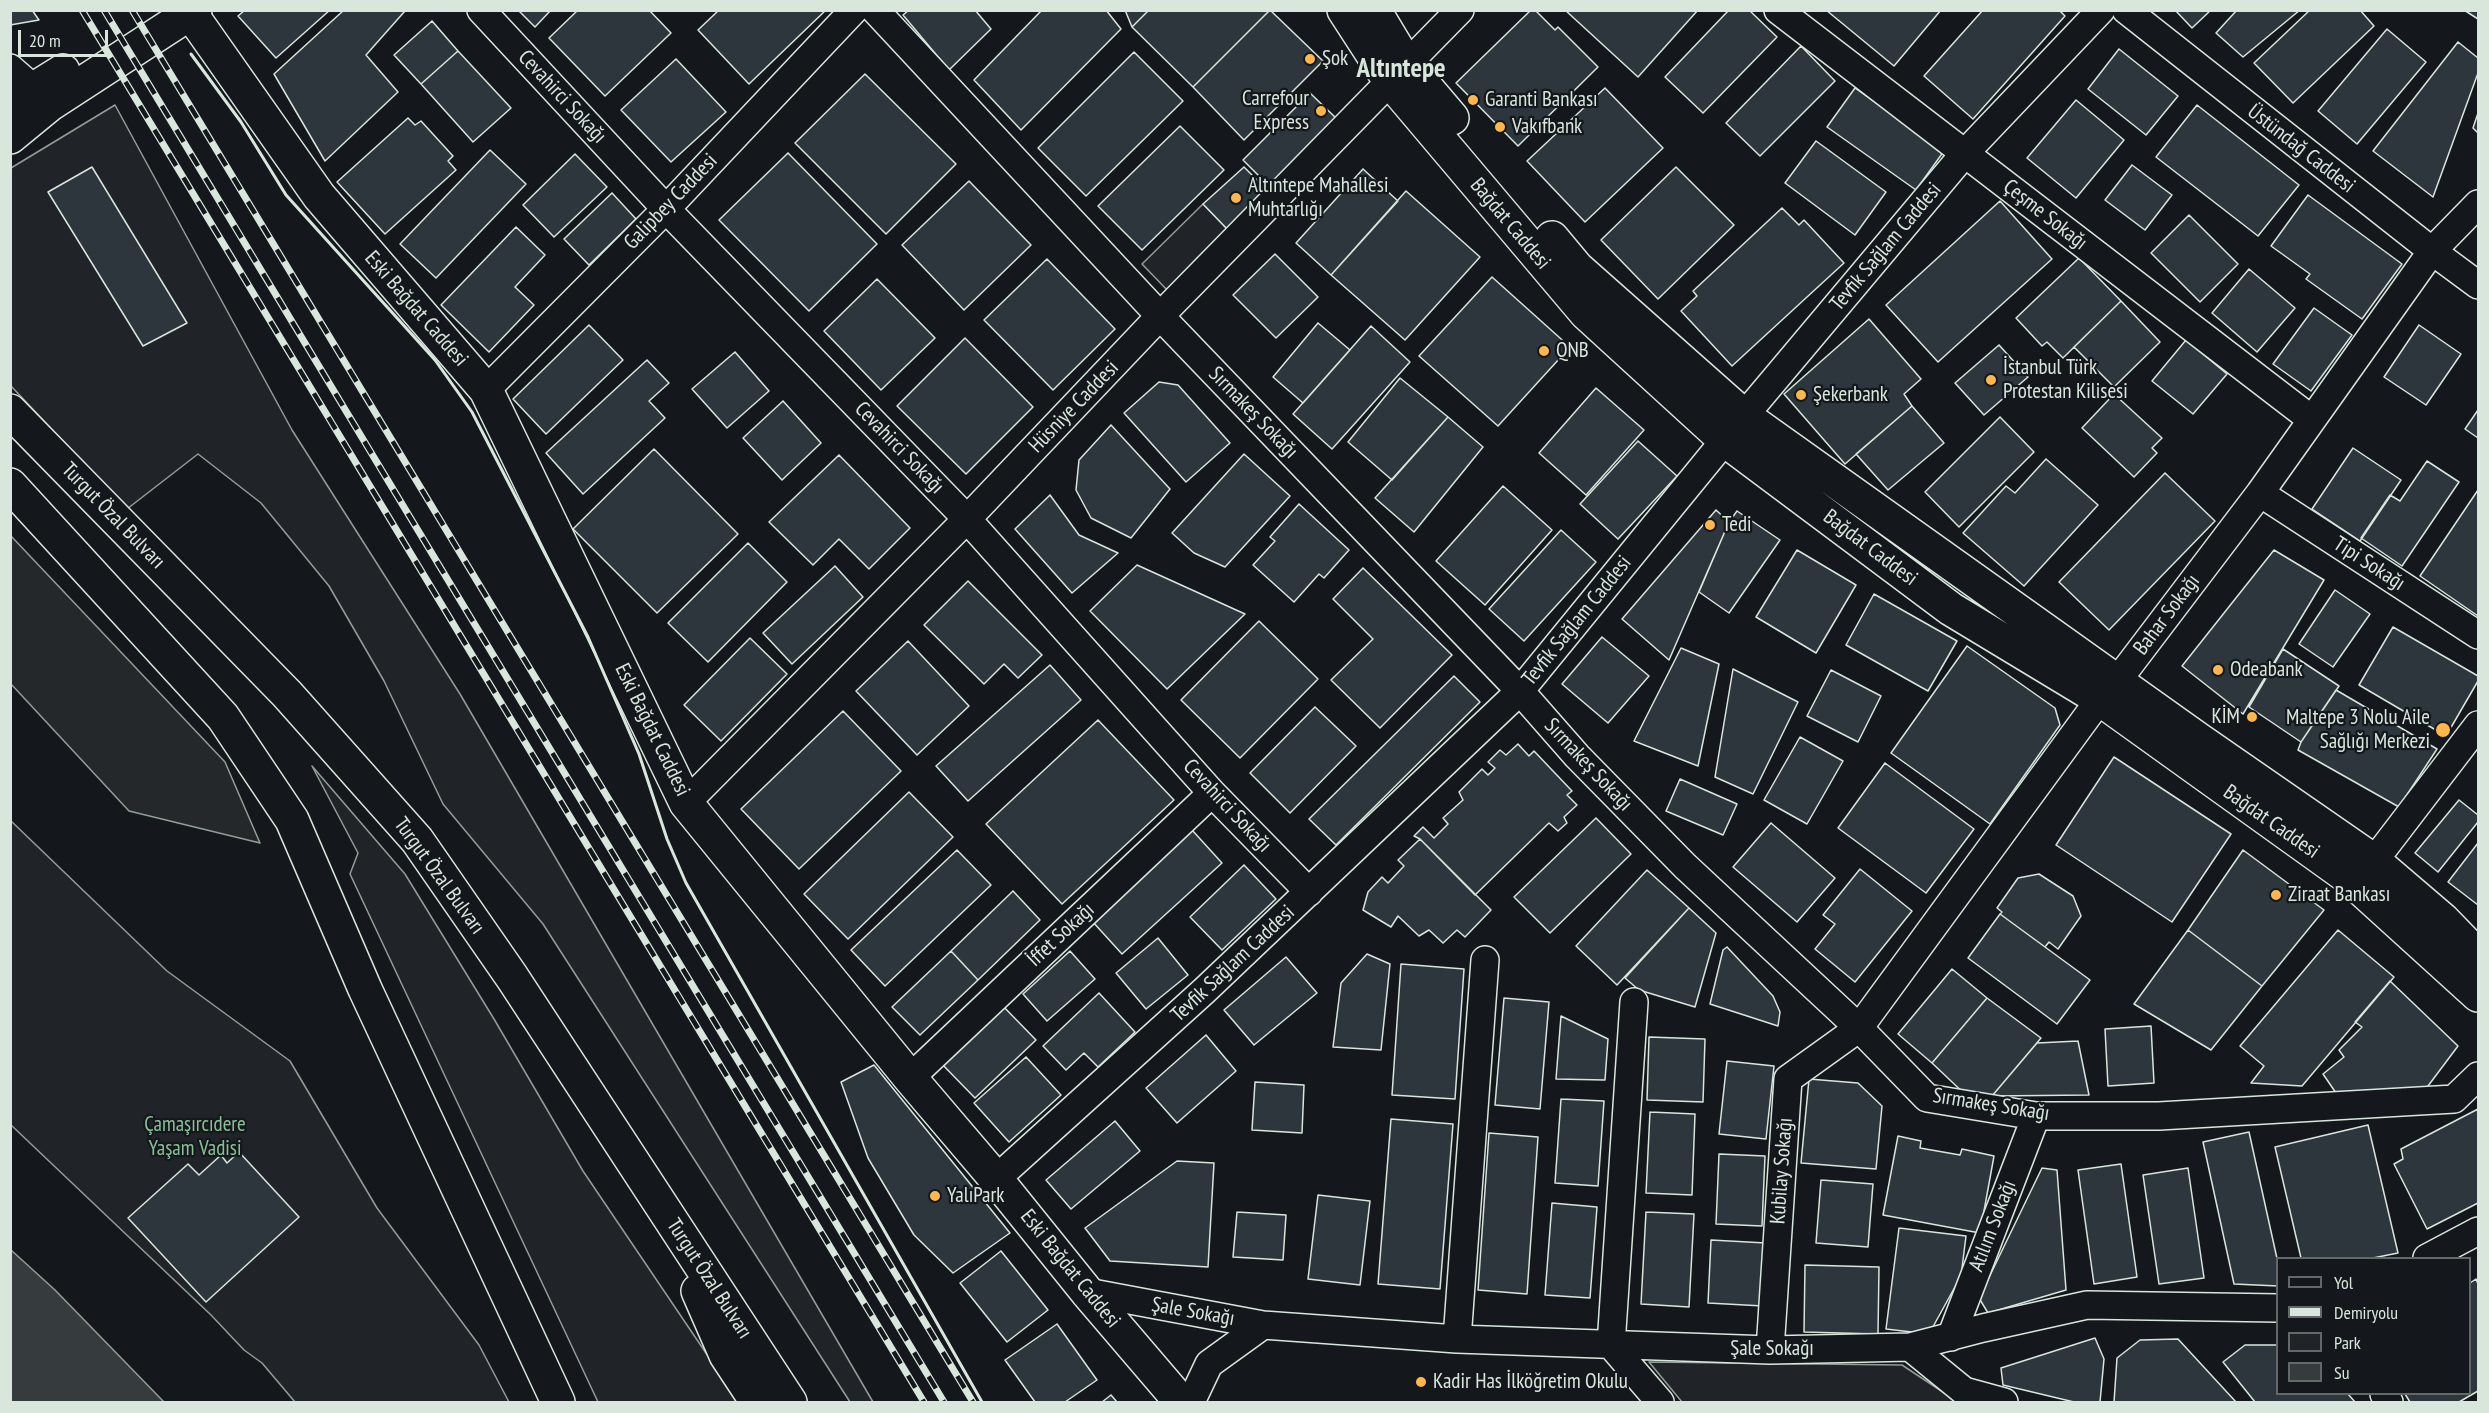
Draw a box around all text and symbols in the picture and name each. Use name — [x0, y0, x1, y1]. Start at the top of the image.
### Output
scale bar — [21, 18, 111, 56]
text: 20 m — [29, 29, 61, 52]
street label: Cevahirci Sokağı — [512, 45, 612, 149]
place label: Şok — [1322, 46, 1348, 72]
marker: Şok — [1303, 52, 1317, 66]
district label: Altıntepe — [1356, 53, 1446, 85]
place label: Carrefour Express — [1242, 86, 1309, 136]
place label: Garanti Bankası — [1485, 87, 1598, 113]
marker: Garanti Bankası — [1466, 93, 1480, 107]
street label: Üstündağ Caddesi — [2242, 99, 2360, 199]
marker: Carrefour Express — [1314, 104, 1328, 118]
place label: Vakıfbank — [1512, 114, 1582, 140]
marker: Vakıfbank — [1493, 120, 1507, 134]
street label: Galipbey Caddesi — [619, 149, 723, 255]
place label: Altıntepe Mahallesi Muhtarlığı — [1248, 173, 1388, 223]
street label: Bağdat Caddesi — [1465, 173, 1555, 275]
street label: Çeşme Sokağı — [1998, 174, 2092, 256]
street label: Tevfik Sağlam Caddesi — [1825, 178, 1947, 316]
marker: Altıntepe Mahallesi Muhtarlığı — [1229, 191, 1243, 205]
street label: Eski Bağdat Caddesi — [359, 246, 473, 372]
place label: QNB — [1556, 338, 1589, 364]
marker: QNB — [1537, 344, 1551, 358]
place label: İstanbul Türk Protestan Kilisesi — [2003, 355, 2128, 405]
street label: Hüsniye Caddesi — [1024, 356, 1124, 458]
street label: Sırmakeş Sokağı — [1203, 362, 1303, 464]
marker: İstanbul Türk Protestan Kilisesi — [1984, 373, 1998, 387]
place label: Şekerbank — [1813, 382, 1888, 408]
marker: Şekerbank — [1794, 388, 1808, 402]
street label: Cevahirci Sokağı — [849, 397, 949, 499]
street label: Turgut Özal Bulvarı — [56, 458, 170, 574]
street label: Bağdat Caddesi — [1818, 504, 1922, 592]
place label: Tedi — [1722, 512, 1752, 538]
marker: Tedi — [1703, 518, 1717, 532]
street label: Tipi Sokağı — [2328, 532, 2410, 596]
street label: Tevfik Sağlam Caddesi — [1517, 551, 1637, 691]
street label: Bahar Sokağı — [2129, 570, 2205, 660]
place label: Odeabank — [2230, 657, 2303, 683]
street label: Eski Bağdat Caddesi — [609, 659, 695, 801]
marker: Odeabank — [2211, 663, 2225, 677]
place label: KİM — [2211, 704, 2240, 730]
place label: Maltepe 3 Nolu Aile Sağlığı Merkezi — [2286, 705, 2430, 755]
marker: KİM — [2245, 710, 2259, 724]
street label: Sırmakeş Sokağı — [1539, 713, 1637, 817]
marker: Maltepe 3 Nolu Aile Sağlığı Merkezi — [2434, 721, 2452, 739]
street label: Cevahirci Sokağı — [1177, 754, 1277, 858]
street label: Bağdat Caddesi — [2218, 780, 2324, 864]
street label: Turgut Özal Bulvarı — [388, 813, 490, 939]
place label: Ziraat Bankası — [2288, 882, 2390, 908]
marker: Ziraat Bankası — [2269, 888, 2283, 902]
street label: İffet Sokağı — [1022, 898, 1100, 972]
street label: Tevfik Sağlam Caddesi — [1166, 900, 1300, 1028]
street label: Sırmakeş Sokağı — [1931, 1083, 2051, 1127]
park label: Çamaşırcıdere Yaşam Vadisi — [144, 1112, 246, 1162]
street label: Kubilay Sokağı — [1766, 1117, 1798, 1225]
street label: Atılım Sokağı — [1964, 1177, 2022, 1275]
place label: YalıPark — [947, 1183, 1004, 1209]
marker: YalıPark — [928, 1189, 942, 1203]
street label: Eski Bağdat Caddesi — [1015, 1205, 1125, 1333]
street label: Turgut Özal Bulvarı — [661, 1214, 757, 1344]
legend — [2276, 1257, 2471, 1395]
text: Yol — [2334, 1271, 2353, 1294]
street label: Şale Sokağı — [1150, 1292, 1236, 1332]
text: Demiryolu — [2334, 1301, 2398, 1324]
text: Park — [2334, 1331, 2361, 1354]
street label: Şale Sokağı — [1730, 1336, 1814, 1362]
text: Su — [2334, 1361, 2350, 1384]
place label: Kadir Has İlköğretim Okulu — [1433, 1369, 1628, 1395]
marker: Kadir Has İlköğretim Okulu — [1414, 1375, 1428, 1389]

